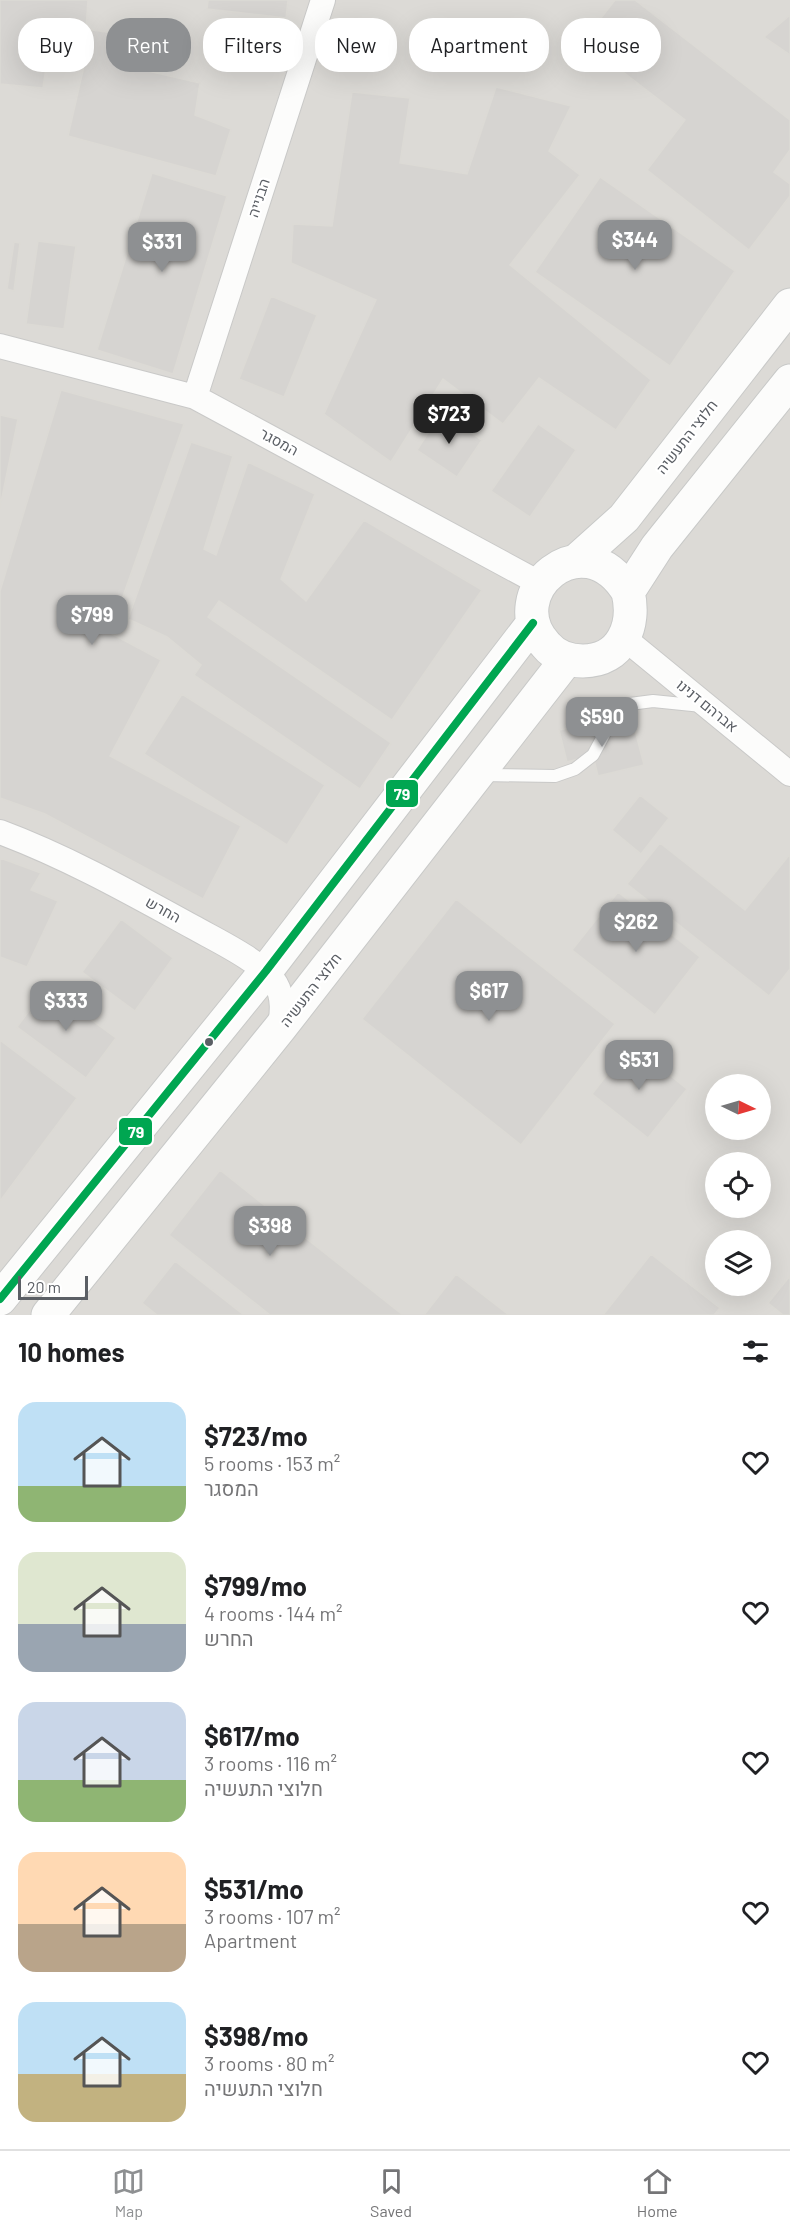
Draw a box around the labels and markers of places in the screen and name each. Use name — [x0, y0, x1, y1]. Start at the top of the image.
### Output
pin: $344 — [599, 220, 671, 271]
pin: $331 — [126, 222, 198, 273]
pin: $723 — [413, 394, 485, 445]
pin: $799 — [56, 595, 128, 646]
pin: $590 — [566, 697, 638, 748]
pin: $262 — [600, 902, 672, 953]
pin: $617 — [453, 971, 525, 1022]
pin: $333 — [30, 981, 102, 1032]
unlabelled marker — [203, 1036, 215, 1048]
pin: $531 — [603, 1040, 675, 1091]
pin: $398 — [234, 1206, 306, 1257]

